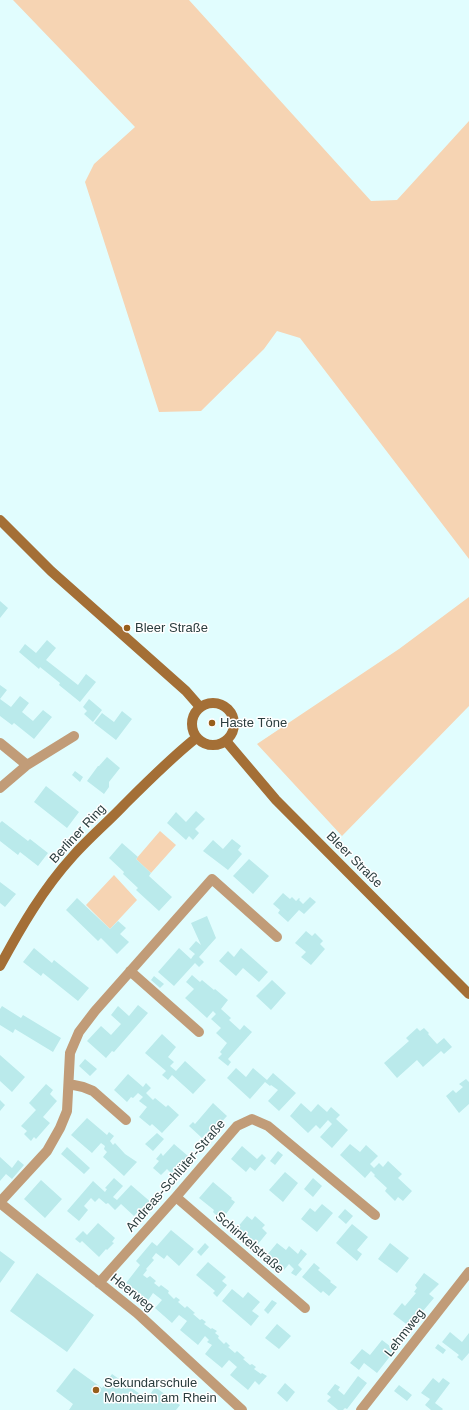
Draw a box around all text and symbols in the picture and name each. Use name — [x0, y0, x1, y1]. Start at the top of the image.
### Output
place label: Bleer Straße — [135, 620, 208, 636]
marker: Bleer Straße — [122, 623, 132, 633]
place label: Haste Töne — [220, 715, 287, 731]
marker: Haste Töne — [207, 718, 217, 728]
street label: Berliner Ring — [47, 801, 109, 867]
street label: Bleer Straße — [323, 829, 385, 891]
street label: Andreas-Schlüter-Straße — [123, 1117, 229, 1235]
street label: Schinkelstraße — [211, 1209, 287, 1277]
street label: Heerweg — [107, 1271, 157, 1315]
street label: Lehmweg — [382, 1306, 428, 1360]
place label: Sekundarschule Monheim am Rhein — [104, 1375, 217, 1406]
marker: Sekundarschule Monheim am Rhein — [91, 1385, 101, 1395]

